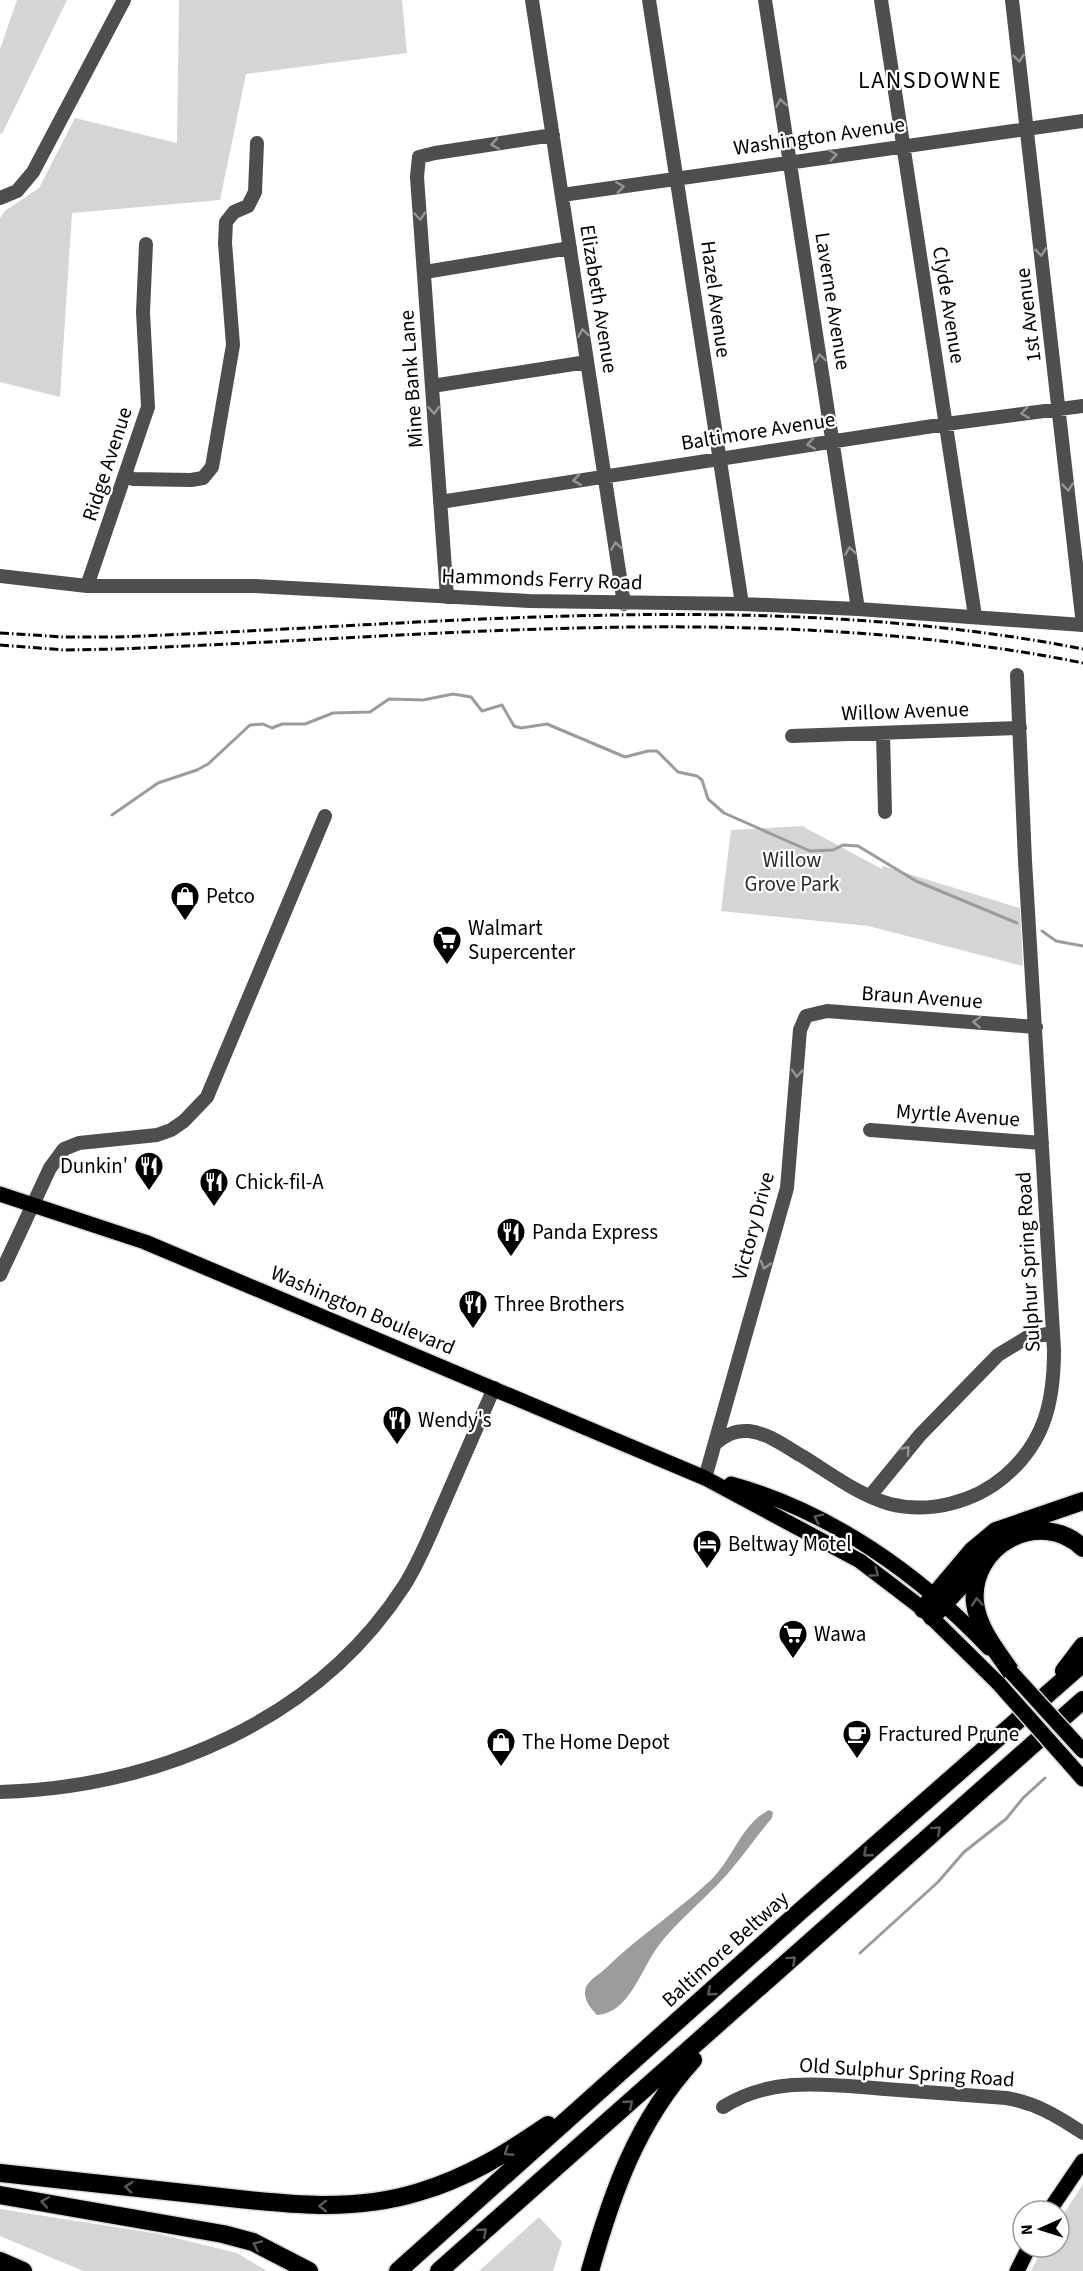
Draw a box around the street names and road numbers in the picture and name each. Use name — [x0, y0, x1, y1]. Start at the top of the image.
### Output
street label: Washington Avenue — [731, 109, 907, 163]
street label: Elizabeth Avenue — [572, 223, 626, 375]
street label: Laverne Avenue — [807, 230, 859, 372]
street label: Hazel Avenue — [693, 239, 739, 359]
street label: Clyde Avenue — [925, 244, 973, 366]
street label: 1st Avenue — [1007, 266, 1049, 364]
street label: Mine Bank Lane — [391, 309, 431, 449]
street label: Ridge Avenue — [74, 403, 140, 525]
street label: Baltimore Avenue — [679, 404, 837, 458]
street label: Hammonds Ferry Road — [441, 560, 643, 598]
street label: Willow Avenue — [841, 694, 969, 728]
street label: Braun Avenue — [860, 978, 984, 1016]
street label: Myrtle Avenue — [895, 1096, 1021, 1134]
street label: Victory Drive — [724, 1169, 782, 1283]
street label: Sulphur Spring Road — [1008, 1171, 1048, 1353]
street label: Washington Boulevard — [266, 1258, 460, 1362]
street label: Baltimore Beltway — [655, 1884, 795, 2014]
street label: Old Sulphur Spring Road — [798, 2050, 1016, 2094]

